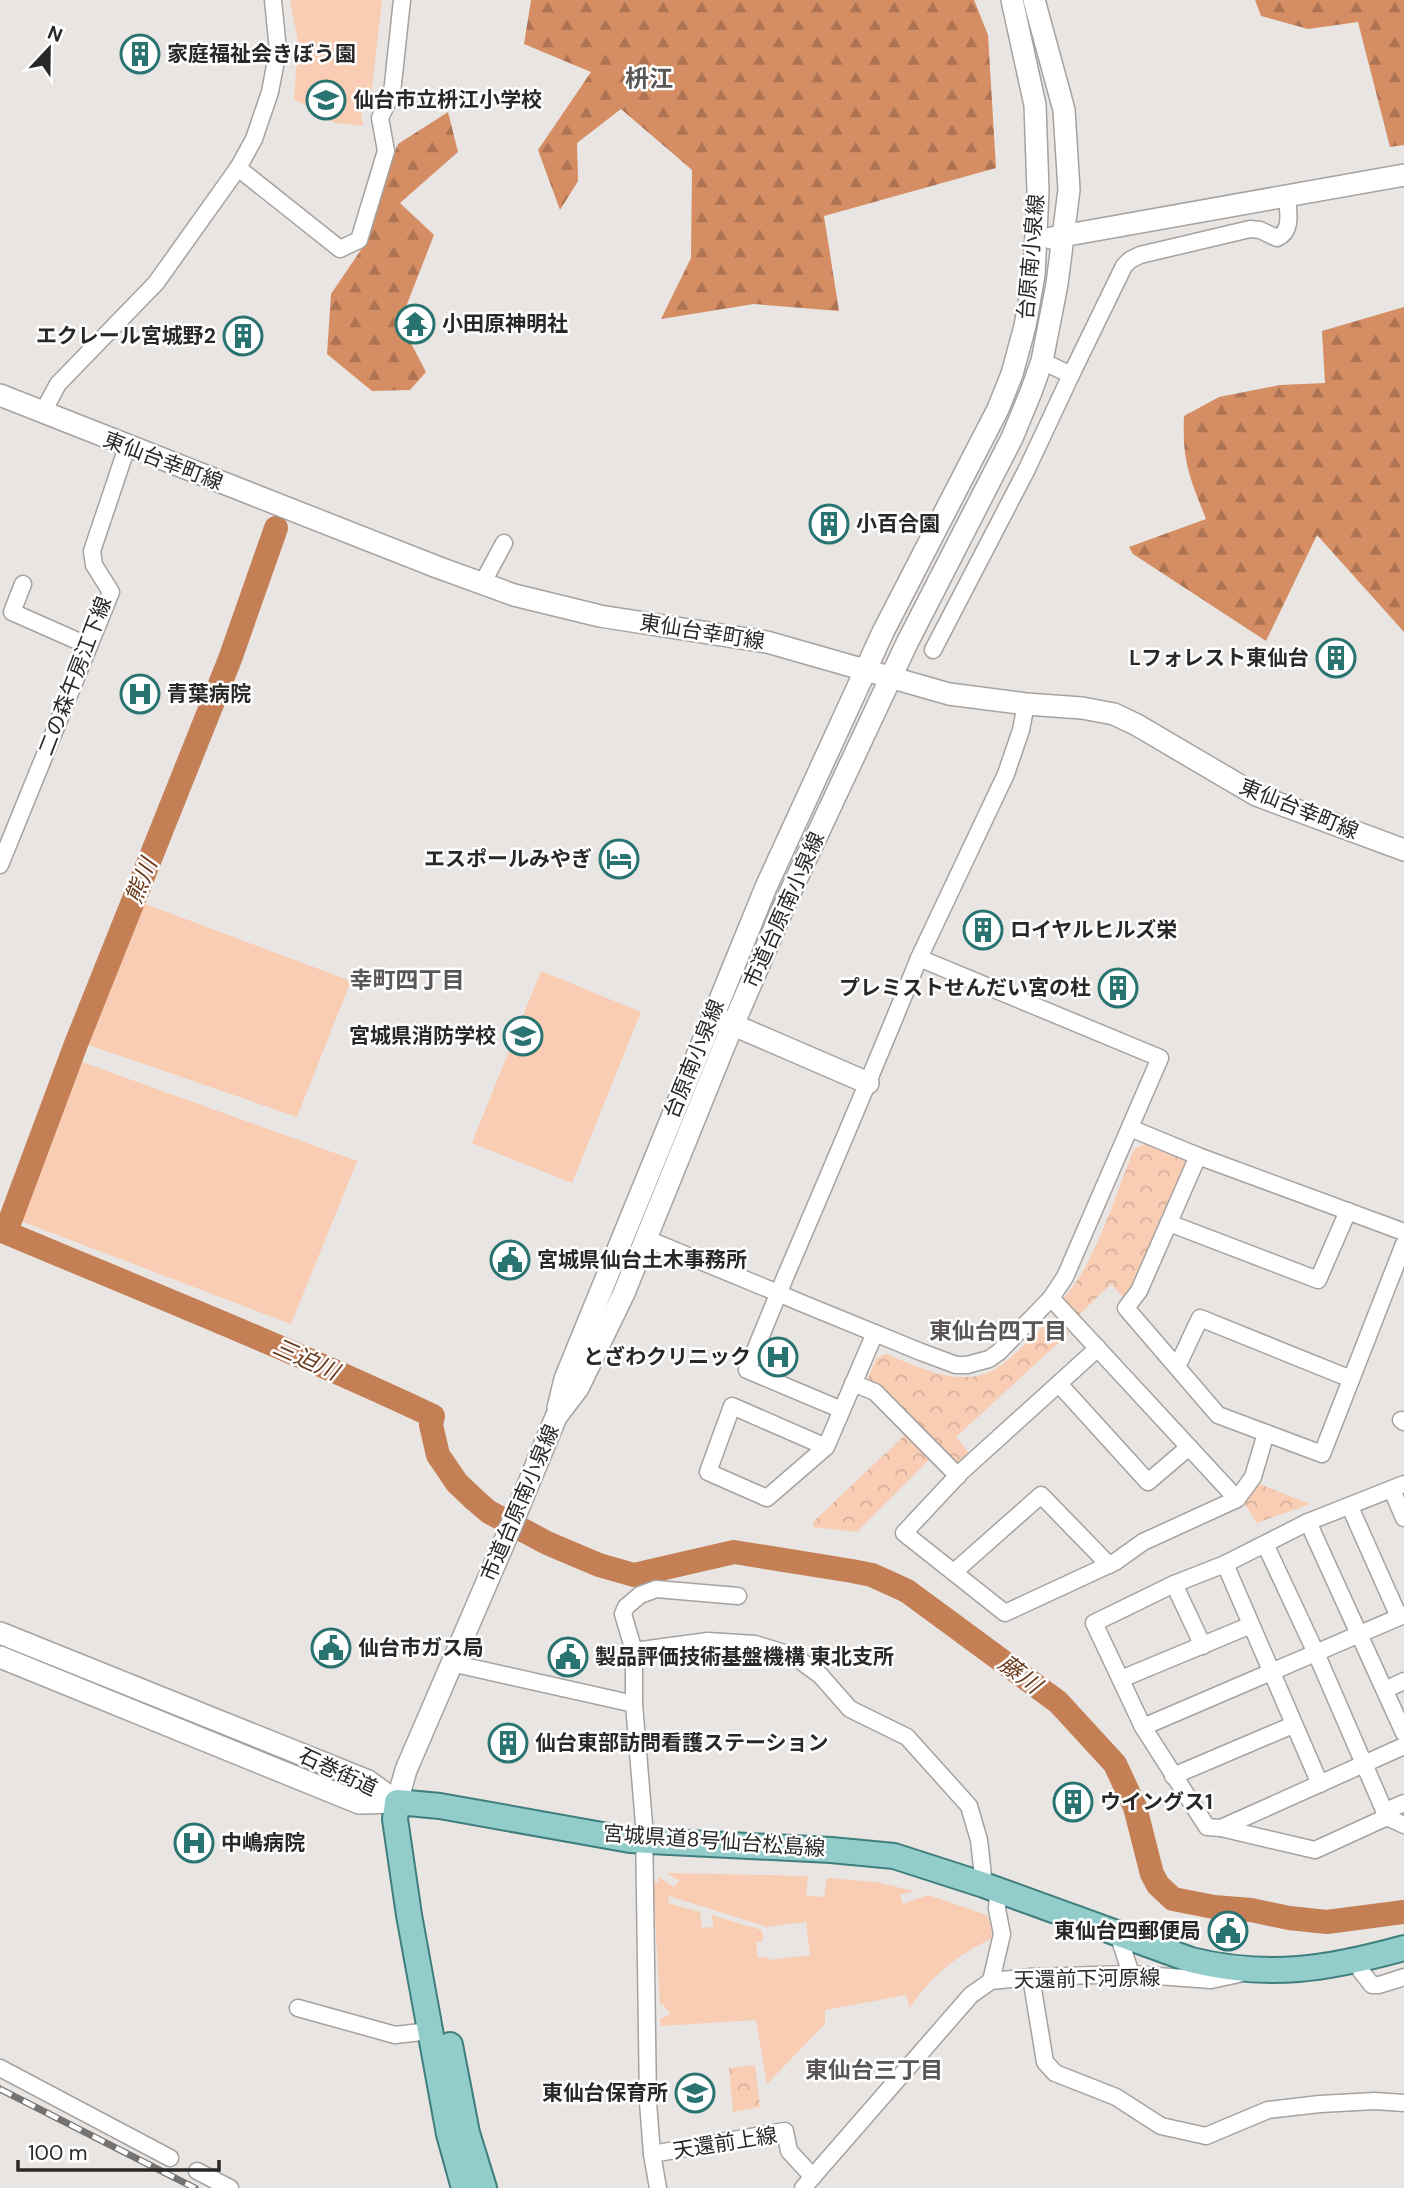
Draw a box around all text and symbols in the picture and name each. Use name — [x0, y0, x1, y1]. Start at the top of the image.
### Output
north arrow — [14, 14, 84, 84]
text: N — [44, 20, 66, 48]
building icon: 家庭福祉会きぼう園 — [119, 33, 161, 75]
place label: 家庭福祉会きぼう園 — [167, 40, 356, 68]
district label: 枡江 — [625, 63, 673, 94]
school or university icon: 仙台市立枡江小学校 — [305, 79, 347, 121]
place label: 仙台市立枡江小学校 — [353, 86, 542, 114]
street label: 台原南小泉線 — [1012, 193, 1050, 321]
temple icon: 小田原神明社 — [394, 303, 436, 345]
place label: 小田原神明社 — [442, 310, 568, 338]
building icon: エクレール宮城野2 — [222, 315, 264, 357]
place label: エクレール宮城野2 — [36, 322, 216, 350]
street label: 東仙台幸町線 — [99, 425, 227, 497]
building icon: 小百合園 — [808, 503, 850, 545]
place label: 小百合園 — [856, 510, 940, 538]
street label: 二の森午房江下線 — [32, 593, 118, 759]
street label: 東仙台幸町線 — [638, 608, 766, 656]
building icon: Lフォレスト東仙台 — [1315, 637, 1357, 679]
place label: Lフォレスト東仙台 — [1129, 644, 1309, 672]
hospital icon: 青葉病院 — [119, 673, 161, 715]
place label: 青葉病院 — [167, 680, 251, 708]
street label: 東仙台幸町線 — [1235, 772, 1363, 846]
street label: 市道台原南小泉線 — [737, 828, 831, 992]
hotel icon: エスポールみやぎ — [598, 838, 640, 880]
place label: エスポールみやぎ — [424, 845, 592, 873]
water label: 熊川 — [118, 851, 165, 908]
building icon: ロイヤルヒルズ栄 — [962, 909, 1004, 951]
place label: ロイヤルヒルズ栄 — [1010, 916, 1177, 944]
district label: 幸町四丁目 — [350, 965, 465, 995]
building icon: プレミストせんだい宮の杜 — [1097, 967, 1139, 1009]
place label: プレミストせんだい宮の杜 — [839, 974, 1091, 1002]
street label: 台原南小泉線 — [657, 995, 731, 1123]
school or university icon: 宮城県消防学校 — [502, 1015, 544, 1057]
place label: 宮城県消防学校 — [349, 1022, 496, 1050]
public building icon: 宮城県仙台土木事務所 — [489, 1239, 531, 1281]
place label: 宮城県仙台土木事務所 — [537, 1246, 747, 1274]
district label: 東仙台四丁目 — [929, 1316, 1067, 1346]
water label: 三迫川 — [268, 1331, 346, 1388]
hospital icon: とざわクリニック — [757, 1336, 799, 1378]
place label: とざわクリニック — [583, 1343, 751, 1371]
street label: 市道台原南小泉線 — [474, 1420, 566, 1586]
public building icon: 仙台市ガス局 — [310, 1627, 352, 1669]
place label: 仙台市ガス局 — [358, 1634, 484, 1662]
public building icon: 製品評価技術基盤機構 東北支所 — [547, 1636, 589, 1678]
place label: 製品評価技術基盤機構 東北支所 — [595, 1643, 894, 1671]
water label: 藤川 — [993, 1648, 1050, 1702]
building icon: 仙台東部訪問看護ステーション — [487, 1722, 529, 1764]
place label: 仙台東部訪問看護ステーション — [535, 1729, 829, 1757]
street label: 石巻街道 — [294, 1742, 382, 1802]
building icon: ウイングス1 — [1052, 1781, 1094, 1823]
place label: ウイングス1 — [1100, 1788, 1213, 1816]
street label: 宮城県道8号仙台松島線 — [602, 1819, 826, 1863]
hospital icon: 中嶋病院 — [173, 1822, 215, 1864]
place label: 中嶋病院 — [221, 1829, 305, 1857]
public building icon: 東仙台四郵便局 — [1207, 1910, 1249, 1952]
place label: 東仙台四郵便局 — [1054, 1917, 1201, 1945]
street label: 天還前下河原線 — [1013, 1964, 1161, 1994]
district label: 東仙台三丁目 — [805, 2055, 943, 2085]
school or university icon: 東仙台保育所 — [674, 2072, 716, 2114]
place label: 東仙台保育所 — [542, 2079, 668, 2107]
street label: 天還前上線 — [671, 2121, 779, 2165]
scale bar — [18, 2128, 219, 2172]
text: 100 m — [28, 2139, 88, 2167]

